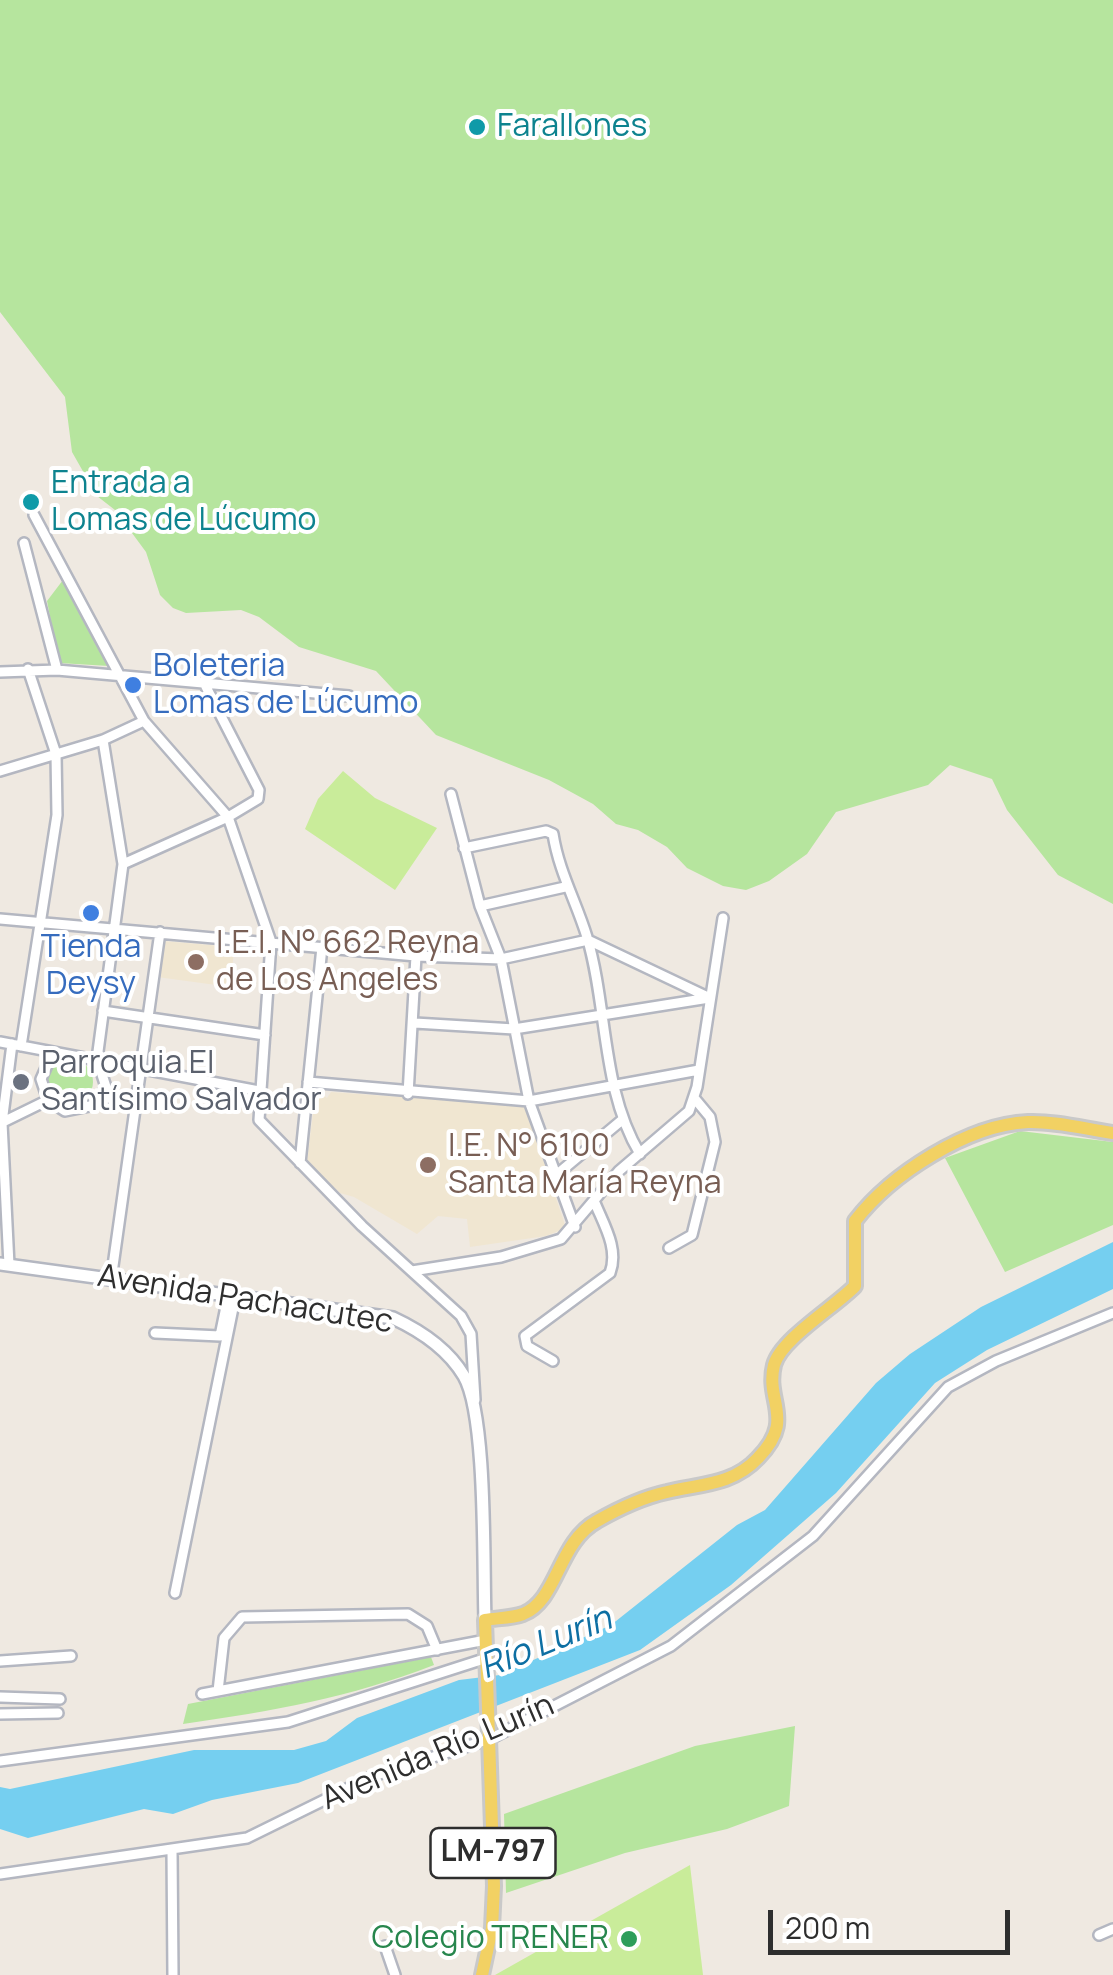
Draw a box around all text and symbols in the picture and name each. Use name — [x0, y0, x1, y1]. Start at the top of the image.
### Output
place label: Farallones — [497, 108, 647, 146]
marker: Farallones — [466, 116, 488, 138]
place label: Entrada a Lomas de Lúcumo — [51, 465, 316, 540]
marker: Entrada a Lomas de Lúcumo — [20, 491, 42, 513]
place label: Boleteria Lomas de Lúcumo — [153, 648, 418, 723]
marker: Boleteria Lomas de Lúcumo — [122, 674, 144, 696]
marker: Tienda Deysy — [80, 902, 102, 924]
place label: I.E.I. N° 662 Reyna de Los Angeles — [216, 925, 479, 1000]
place label: Tienda Deysy — [41, 929, 141, 1004]
marker: I.E.I. N° 662 Reyna de Los Angeles — [185, 951, 207, 973]
place label: Parroquia El Santísimo Salvador — [41, 1045, 322, 1120]
marker: Parroquia El Santísimo Salvador — [10, 1071, 32, 1093]
place label: I.E. N° 6100 Santa María Reyna — [448, 1128, 722, 1203]
marker: I.E. N° 6100 Santa María Reyna — [417, 1154, 439, 1176]
street label: Avenida Pachacutec — [95, 1258, 395, 1342]
water label: Río Lurín — [474, 1599, 618, 1689]
street label: Avenida Río Lurín — [316, 1687, 560, 1819]
road number: LM-797 — [430, 1828, 556, 1878]
scale bar — [773, 1890, 1016, 1952]
text: 200 m — [785, 1907, 870, 1948]
place label: Colegio TRENER — [371, 1920, 609, 1958]
marker: Colegio TRENER — [618, 1928, 640, 1950]

